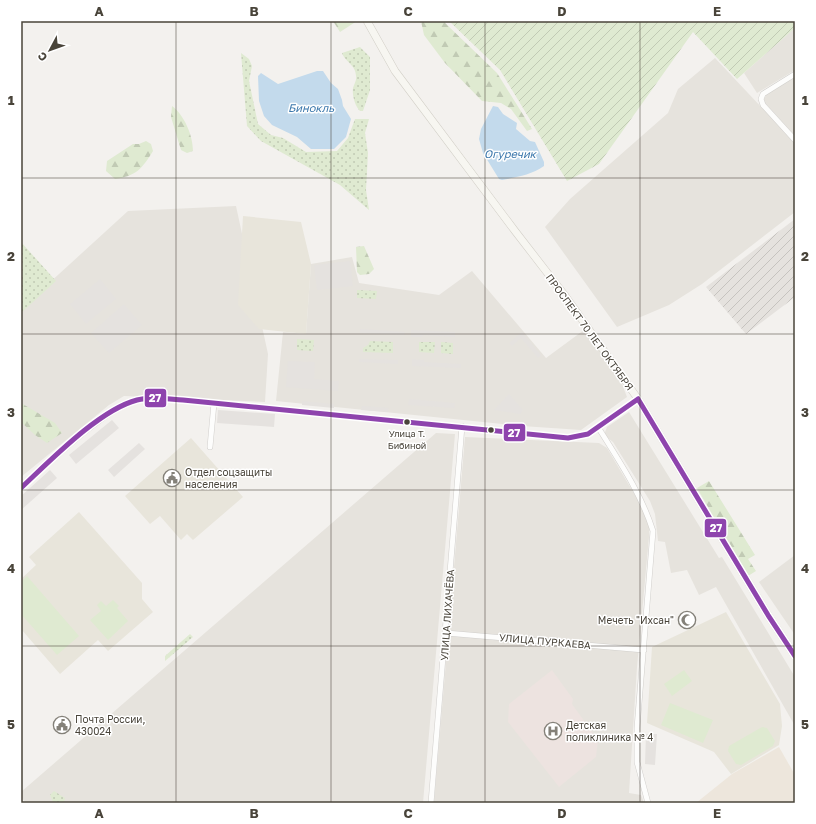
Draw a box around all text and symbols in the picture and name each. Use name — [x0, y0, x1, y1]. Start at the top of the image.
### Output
text: A — [94, 3, 104, 19]
text: B — [249, 3, 259, 19]
text: C — [403, 3, 413, 19]
text: D — [557, 3, 567, 19]
text: E — [713, 3, 721, 19]
north arrow — [30, 30, 70, 70]
text: С — [34, 50, 50, 64]
text: 1 — [8, 92, 15, 108]
text: 1 — [802, 92, 809, 108]
water label: Бинокль — [288, 101, 335, 114]
water label: Огуречик — [484, 147, 538, 161]
text: 2 — [7, 248, 15, 264]
text: 2 — [801, 248, 809, 264]
street label: ПРОСПЕКТ 70 ЛЕТ ОКТЯБРЯ — [544, 271, 636, 393]
line badge: 27 — [144, 388, 167, 408]
text: 27 — [149, 391, 161, 404]
text: 3 — [7, 404, 15, 420]
text: 3 — [801, 404, 809, 420]
marker: Улица Т. Бибиной — [402, 417, 412, 427]
line badge: 27 — [503, 423, 526, 442]
unlabelled marker — [486, 425, 496, 435]
text: 27 — [508, 426, 520, 439]
place label: Улица Т. Бибиной — [388, 428, 426, 451]
place label: Отдел соцзащиты населения — [185, 466, 272, 490]
public building icon: Отдел соцзащиты населения — [162, 468, 182, 488]
line badge: 27 — [704, 518, 727, 538]
text: 27 — [710, 521, 722, 534]
text: 4 — [7, 560, 15, 576]
text: 4 — [801, 560, 809, 576]
street label: УЛИЦА ЛИХАЧЁВА — [437, 569, 456, 661]
mosque icon: Мечеть "Ихсан" — [677, 610, 697, 630]
place label: Мечеть "Ихсан" — [598, 614, 674, 626]
street label: УЛИЦА ПУРКАЕВА — [499, 631, 592, 651]
place label: Почта России, 430024 — [75, 713, 145, 737]
public building icon: Почта России, 430024 — [52, 715, 72, 735]
text: 5 — [7, 716, 15, 732]
text: 5 — [801, 716, 809, 732]
place label: Детская поликлиника № 4 — [566, 719, 653, 743]
hospital icon: Детская поликлиника № 4 — [543, 721, 563, 741]
text: A — [94, 805, 104, 821]
text: B — [249, 805, 259, 821]
text: C — [403, 805, 413, 821]
text: D — [557, 805, 567, 821]
text: E — [713, 805, 721, 821]

